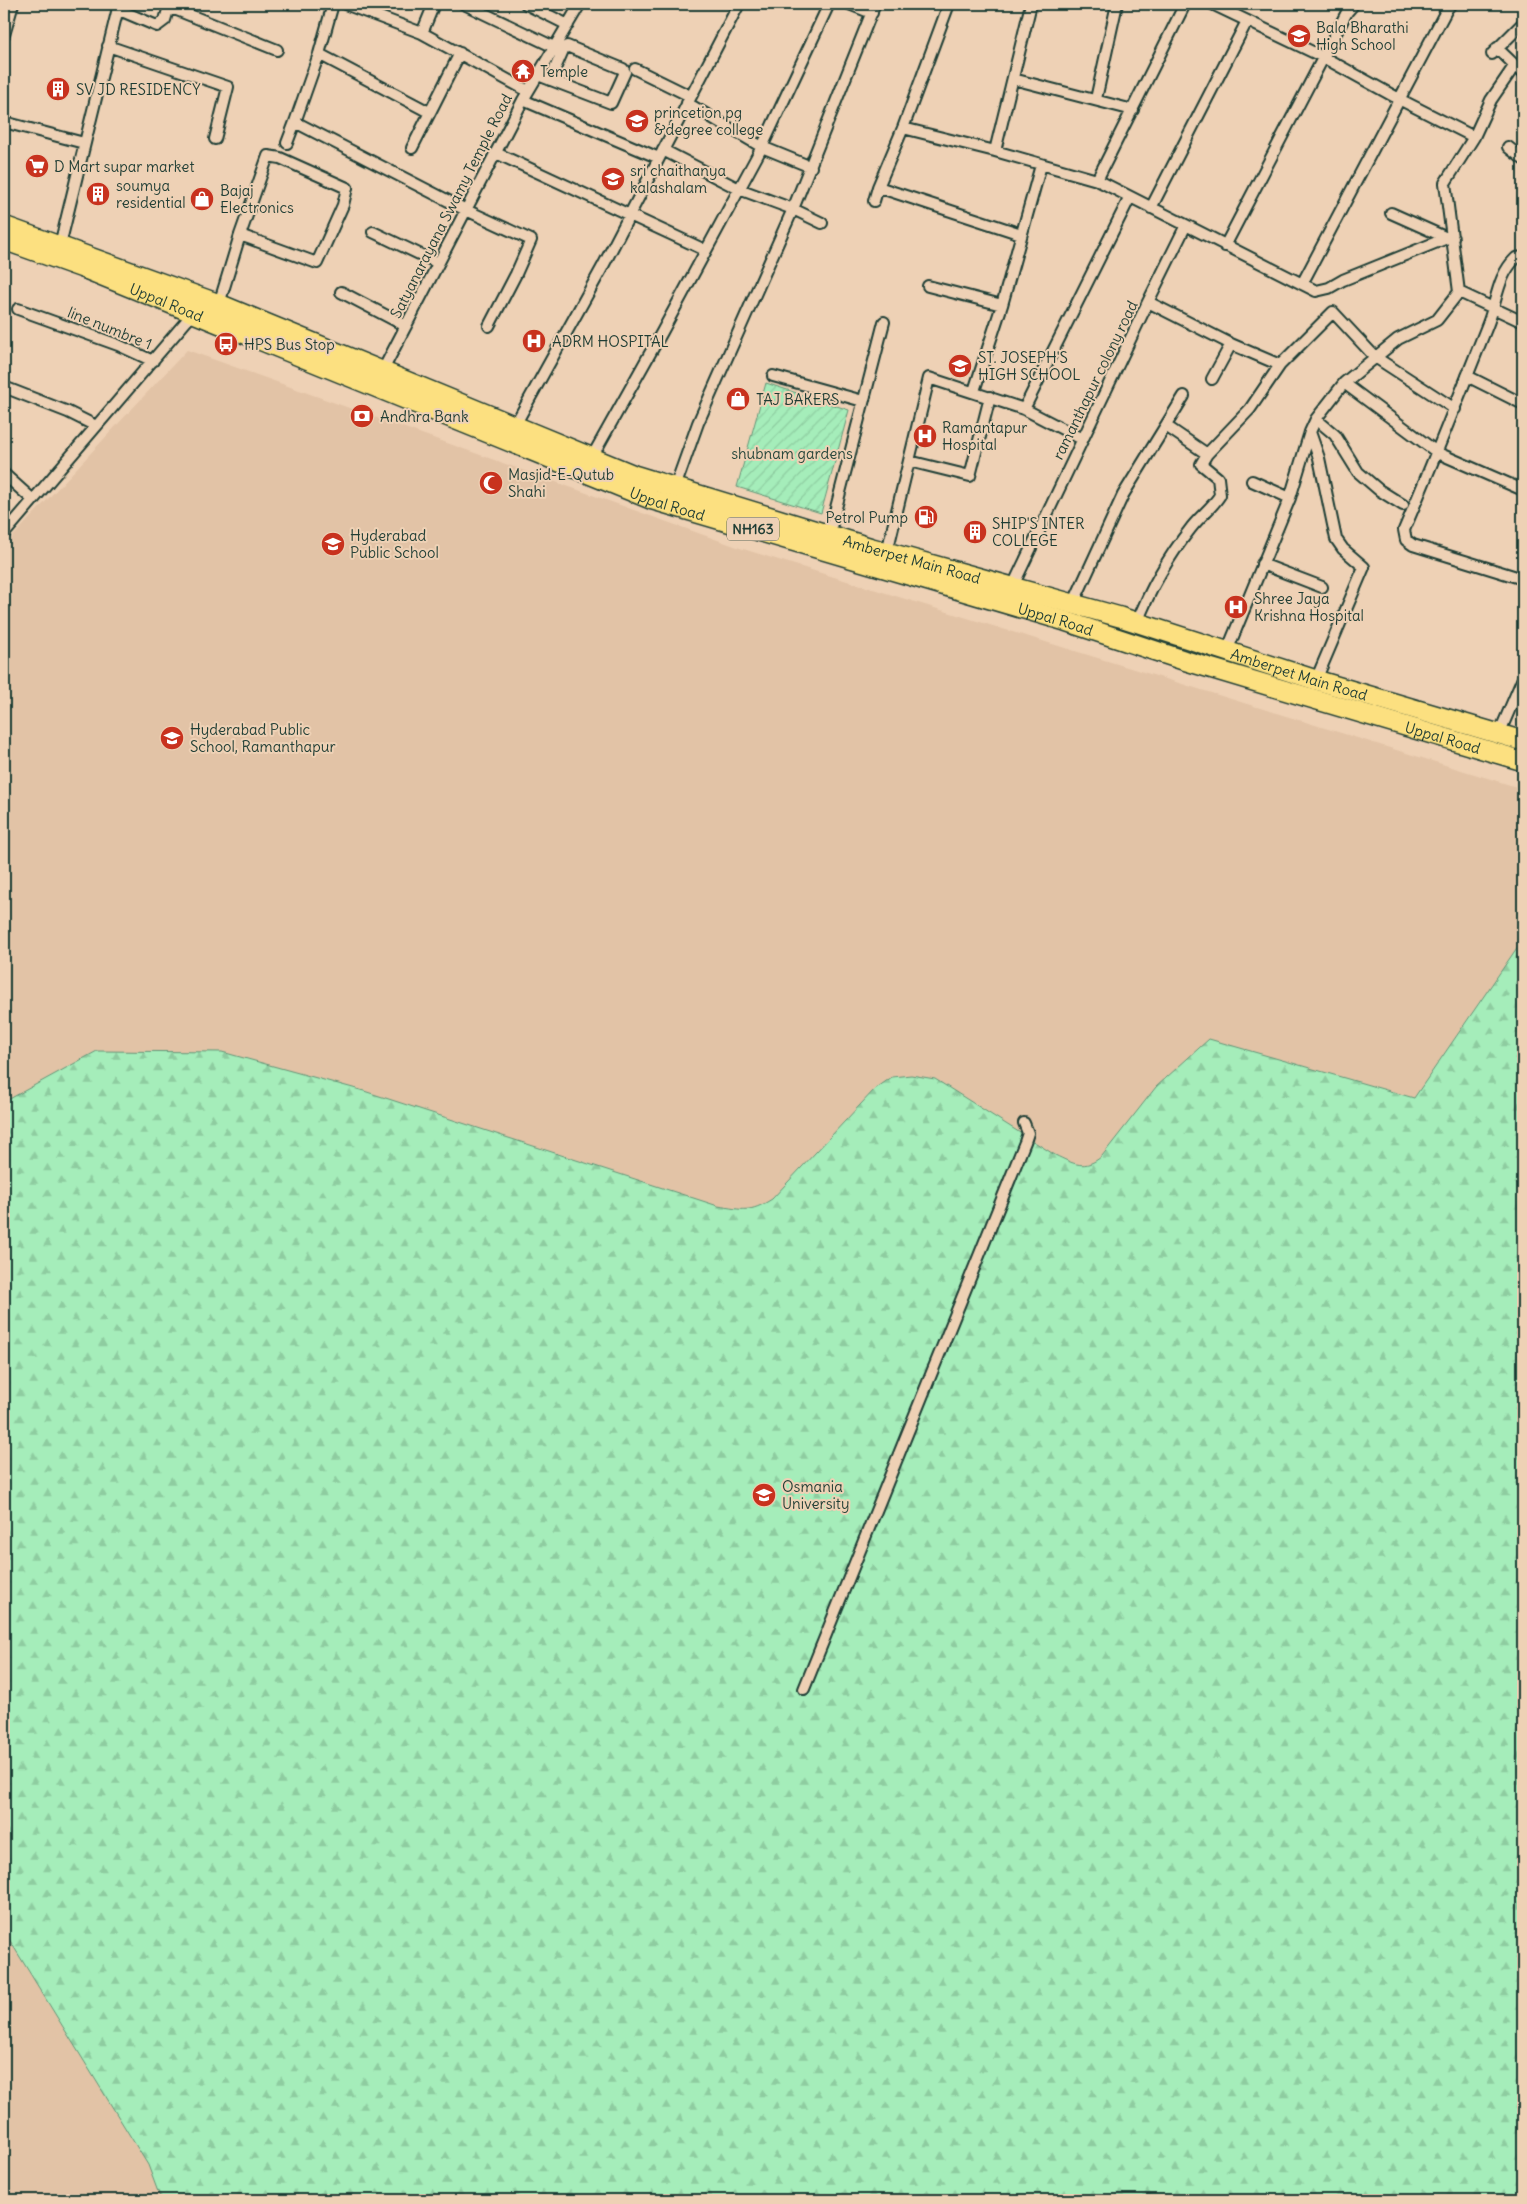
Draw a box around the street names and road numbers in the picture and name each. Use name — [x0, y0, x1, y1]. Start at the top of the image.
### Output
street label: Satyanarayana Swamy Temple Road — [386, 91, 516, 321]
street label: Uppal Road — [127, 278, 206, 326]
street label: ramanthapur colony road — [1048, 297, 1142, 462]
street label: line numbre 1 — [65, 302, 155, 354]
street label: Uppal Road — [627, 482, 707, 524]
road number: NH163 — [727, 518, 779, 540]
street label: Amberpet Main Road — [841, 530, 983, 587]
street label: Uppal Road — [1016, 598, 1096, 639]
street label: Amberpet Main Road — [1229, 644, 1370, 704]
street label: Uppal Road — [1403, 717, 1483, 757]

